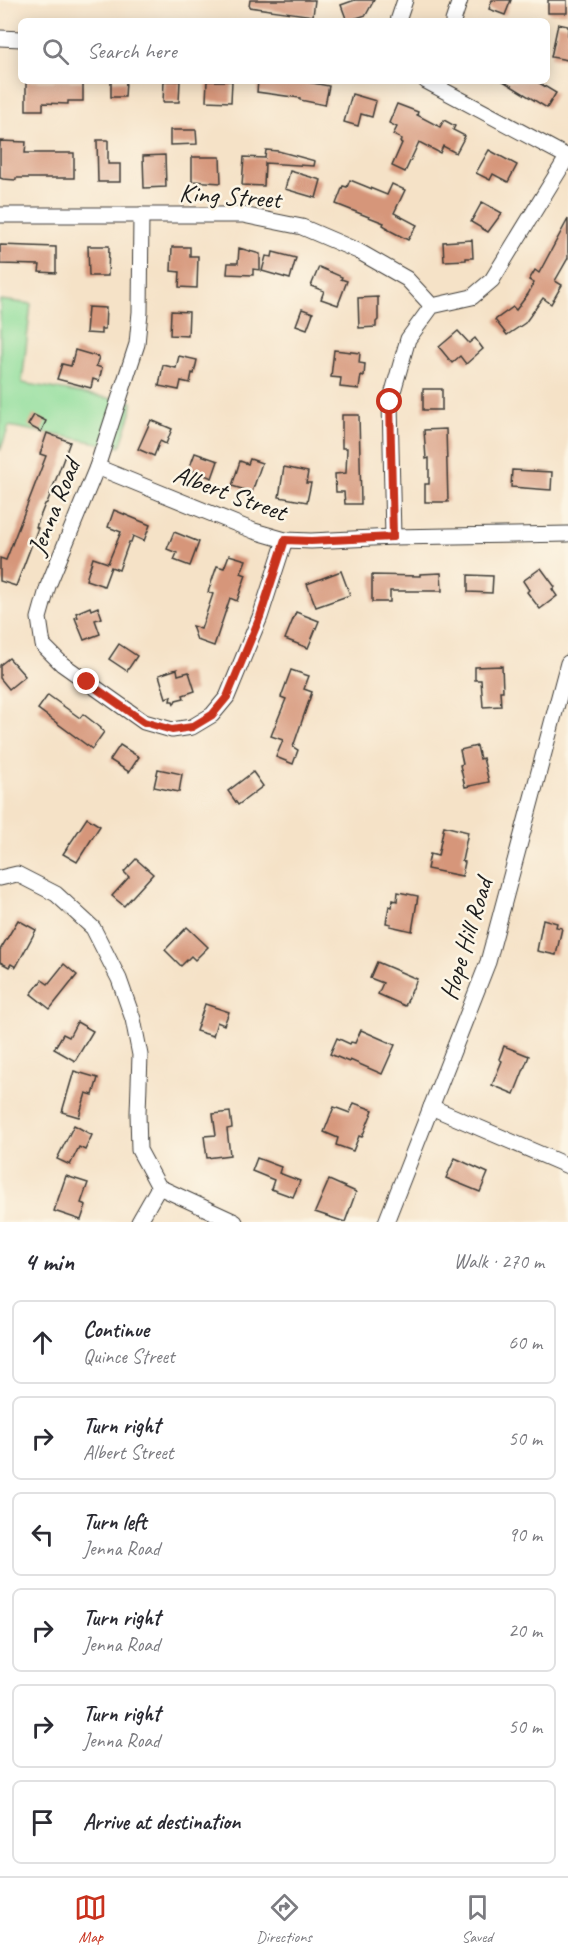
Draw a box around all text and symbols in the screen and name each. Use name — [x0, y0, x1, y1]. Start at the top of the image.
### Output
search box — [18, 18, 550, 84]
icon: search — [39, 35, 72, 68]
text: Search here — [87, 37, 177, 65]
street label: King Street — [178, 176, 284, 216]
route start — [376, 388, 402, 414]
street label: Jenna Road — [19, 451, 89, 561]
street label: Albert Street — [169, 457, 293, 529]
route end — [73, 668, 99, 694]
street label: Hope Hill Road — [432, 871, 501, 1004]
text: 4 min — [24, 1245, 74, 1278]
text: Walk · 270 m — [454, 1249, 544, 1274]
text: Continue — [83, 1316, 149, 1344]
icon: ahead — [26, 1326, 59, 1359]
text: 60 m — [508, 1330, 542, 1355]
text: Quince Street — [83, 1344, 175, 1369]
text: Turn right — [83, 1412, 160, 1440]
icon: right — [26, 1422, 59, 1455]
text: 50 m — [508, 1426, 542, 1451]
text: Albert Street — [83, 1440, 173, 1465]
text: Turn left — [83, 1508, 147, 1536]
icon: left — [26, 1518, 59, 1551]
text: 90 m — [508, 1522, 542, 1547]
text: Jenna Road — [83, 1536, 160, 1561]
text: Turn right — [83, 1604, 160, 1632]
icon: right — [26, 1614, 59, 1647]
text: 20 m — [508, 1618, 542, 1643]
text: Jenna Road — [83, 1632, 160, 1657]
text: Turn right — [83, 1700, 160, 1728]
icon: right — [26, 1710, 59, 1743]
text: 50 m — [508, 1714, 542, 1739]
text: Jenna Road — [83, 1728, 160, 1753]
icon: arrive — [26, 1806, 59, 1839]
text: Arrive at destination — [83, 1808, 240, 1836]
tab: Map — [74, 1891, 107, 1947]
tab: Directions — [256, 1891, 312, 1947]
tab: Saved — [461, 1891, 494, 1947]

